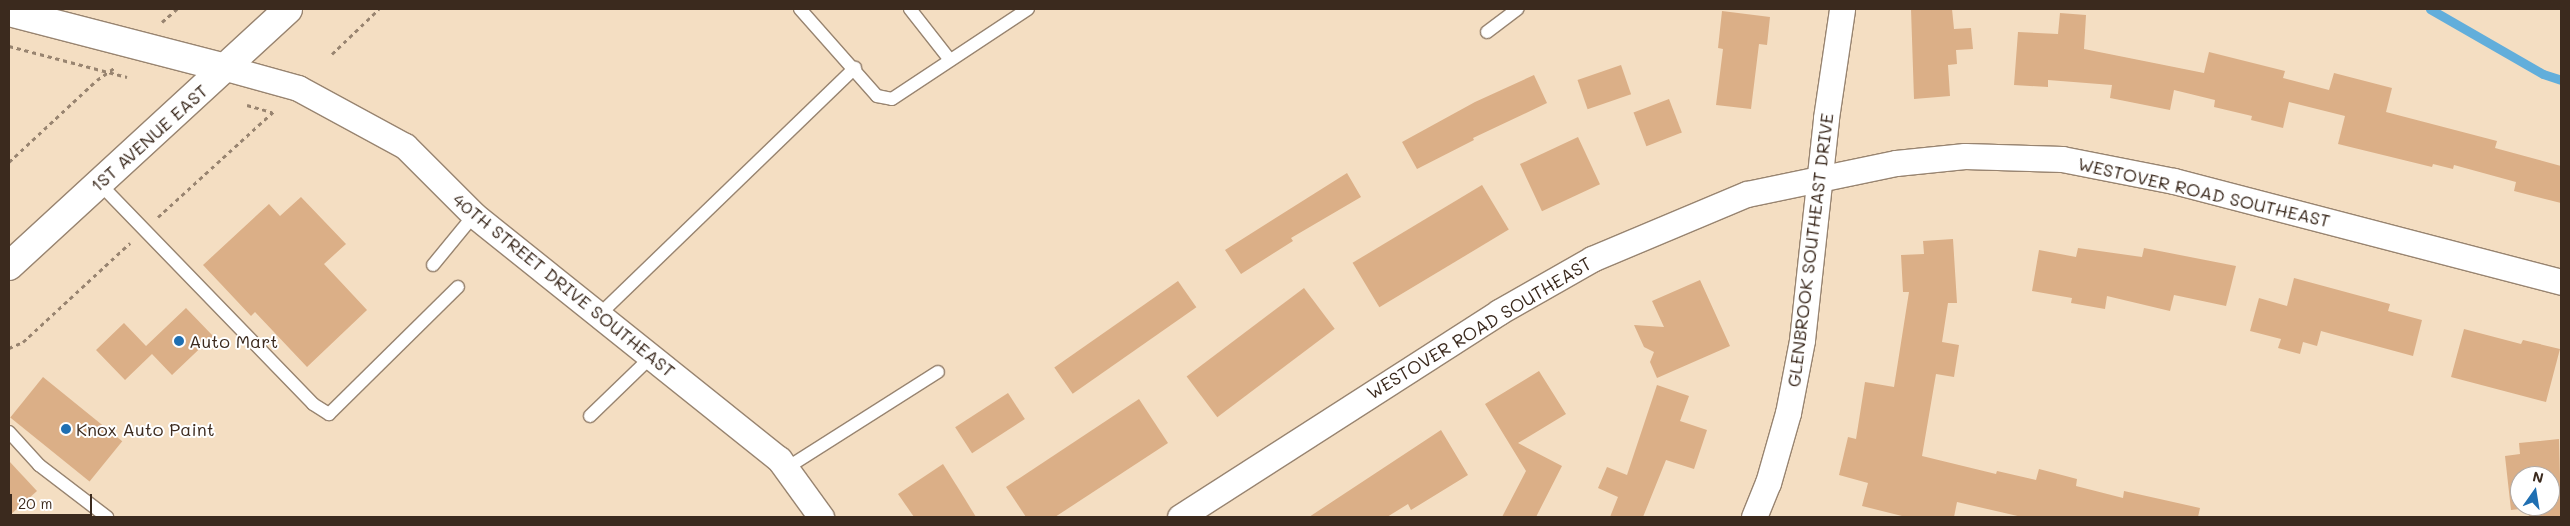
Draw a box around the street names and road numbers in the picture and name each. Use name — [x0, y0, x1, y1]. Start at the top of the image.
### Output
street label: 1ST AVENUE EAST — [86, 80, 212, 196]
street label: GLENBROOK SOUTHEAST DRIVE — [1782, 112, 1838, 388]
street label: WESTOVER ROAD SOUTHEAST — [2076, 152, 2332, 232]
street label: 40TH STREET DRIVE SOUTHEAST — [448, 188, 680, 382]
street label: WESTOVER ROAD SOUTHEAST — [1363, 252, 1595, 404]

